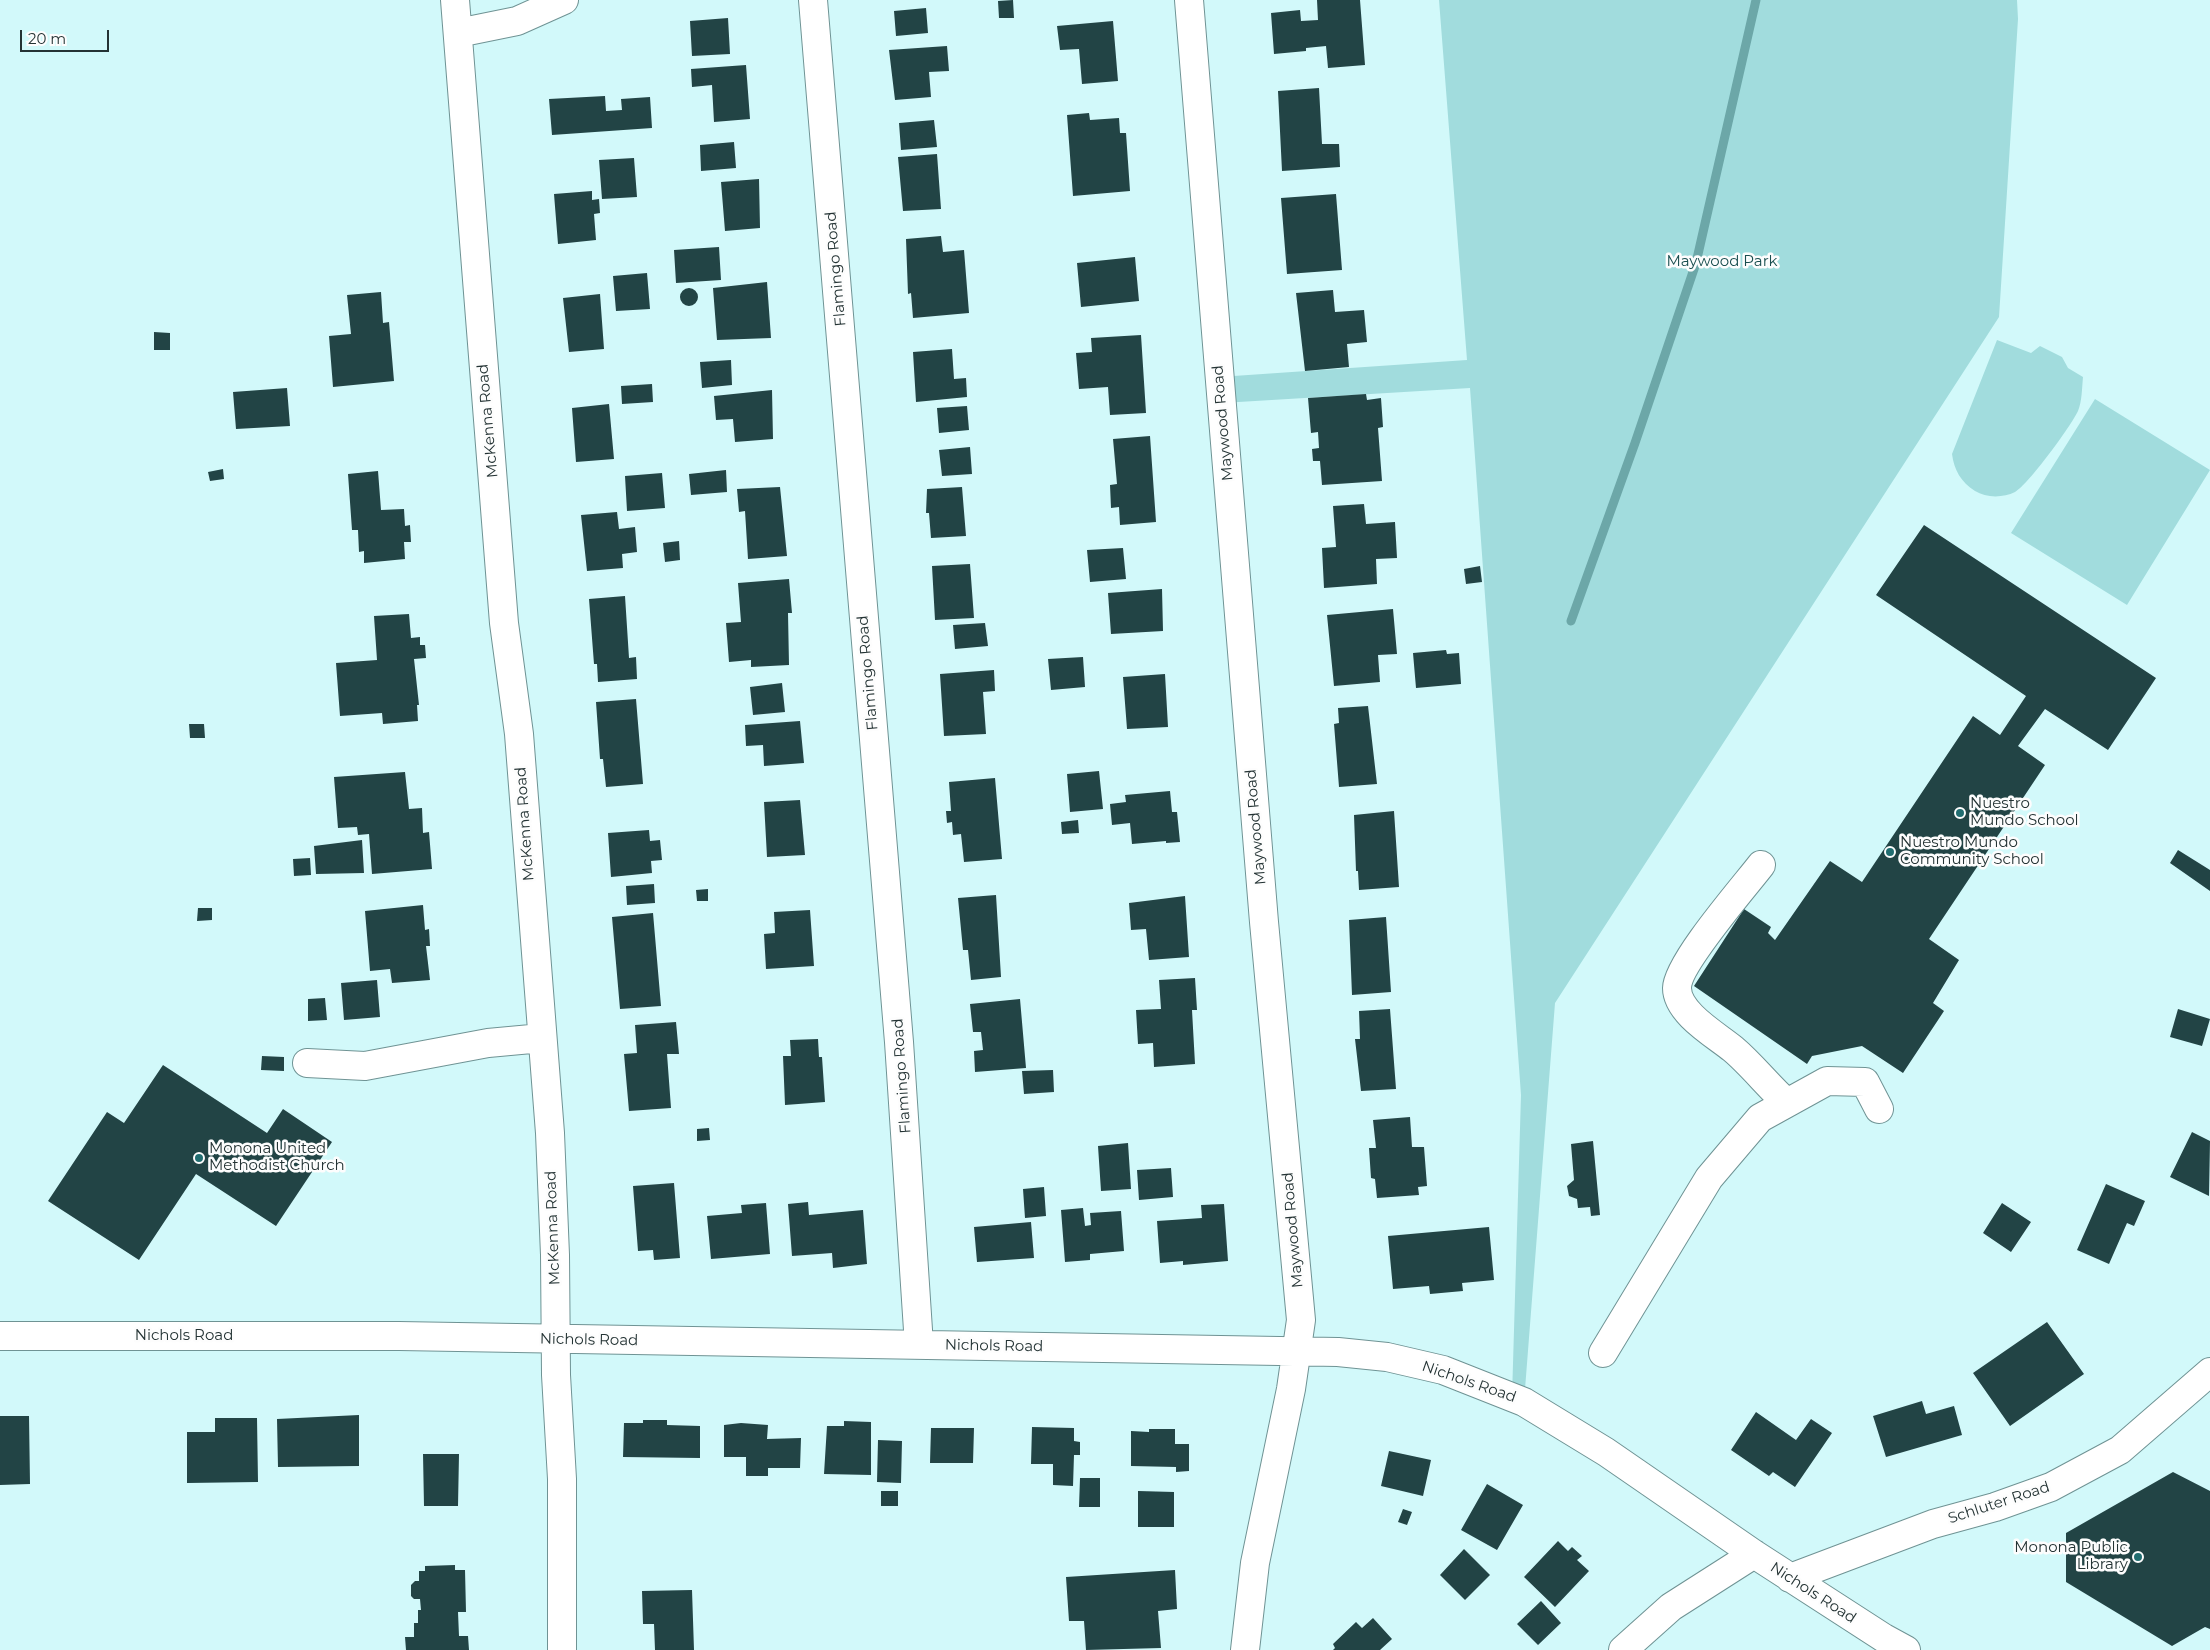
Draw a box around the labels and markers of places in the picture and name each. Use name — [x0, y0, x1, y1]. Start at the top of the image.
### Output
place label: Nuestro Mundo School — [1970, 795, 2079, 830]
marker: Nuestro Mundo School — [1954, 807, 1966, 819]
place label: Nuestro Mundo Community School — [1900, 834, 2044, 869]
marker: Nuestro Mundo Community School — [1884, 846, 1896, 858]
place label: Monona United Methodist Church — [209, 1140, 345, 1175]
marker: Monona United Methodist Church — [193, 1152, 205, 1164]
place label: Monona Public Library — [2014, 1539, 2128, 1574]
marker: Monona Public Library — [2132, 1551, 2144, 1563]

